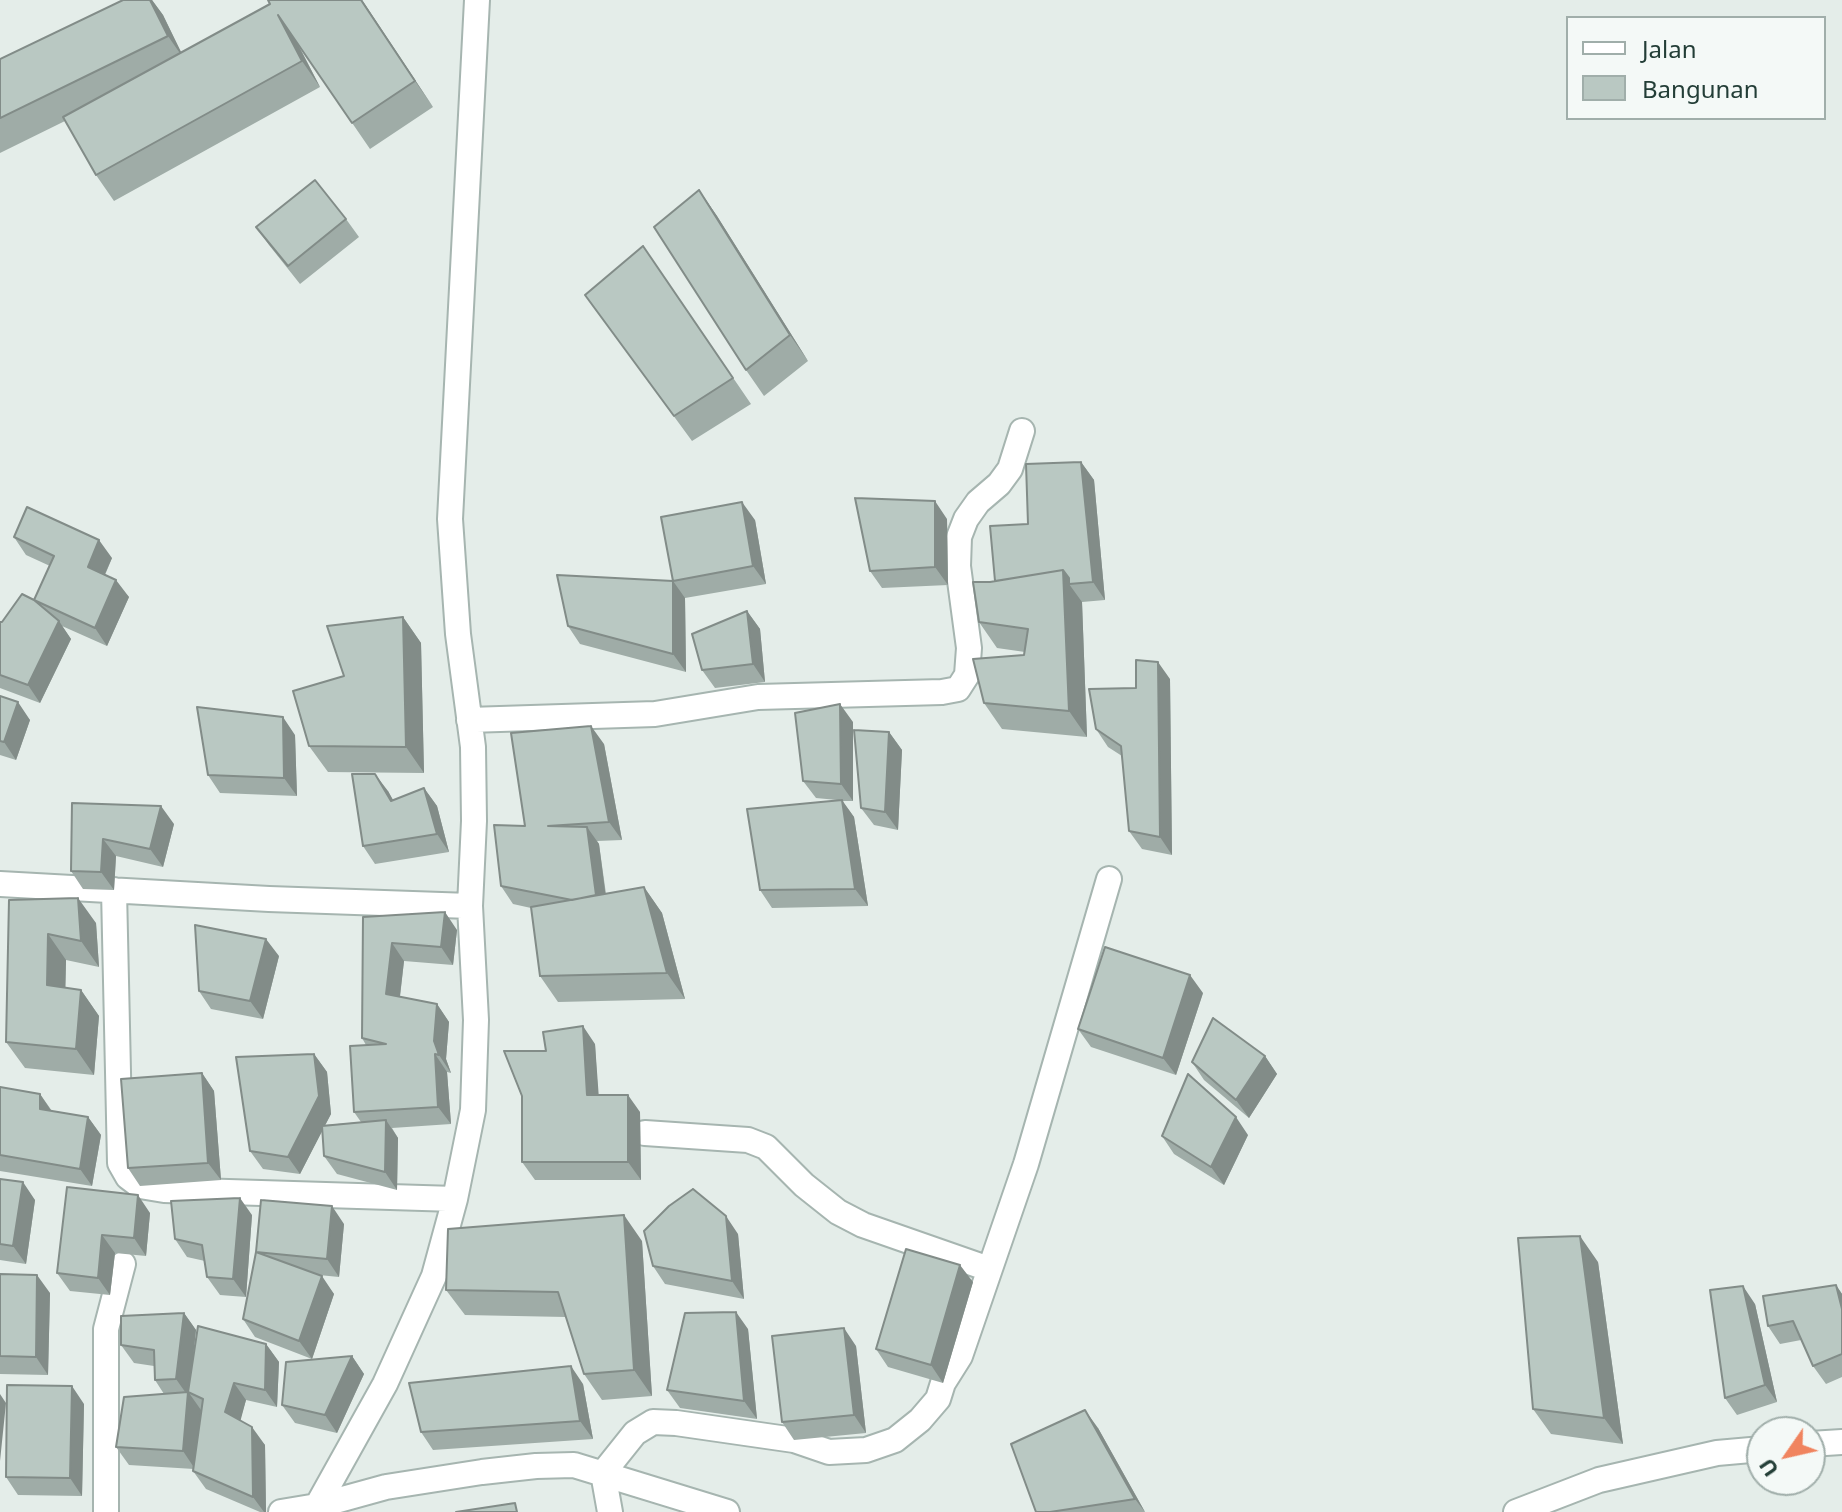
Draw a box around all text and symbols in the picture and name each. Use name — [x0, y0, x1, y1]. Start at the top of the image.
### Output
legend — [1566, 16, 1826, 120]
text: Jalan — [1642, 32, 1697, 65]
text: Bangunan — [1642, 72, 1759, 105]
north arrow — [1746, 1416, 1826, 1496]
text: U — [1751, 1453, 1785, 1484]

